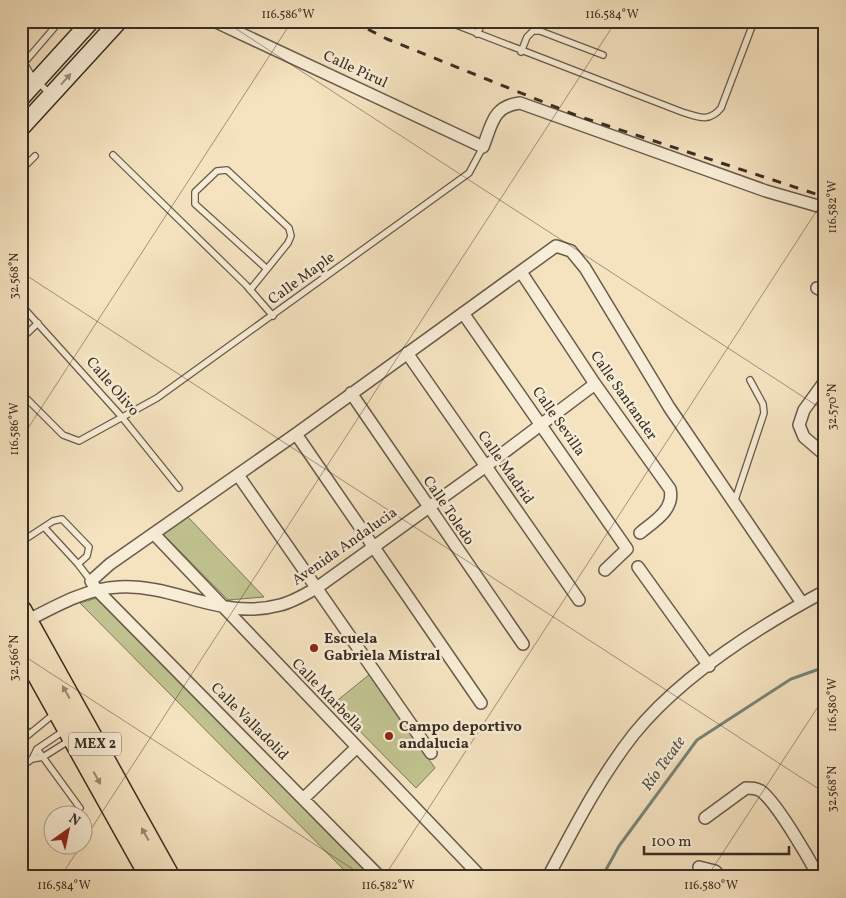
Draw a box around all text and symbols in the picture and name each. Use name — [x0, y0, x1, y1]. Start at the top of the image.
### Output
text: 116.586°W — [261, 7, 315, 23]
text: 116.584°W — [585, 7, 639, 23]
street label: Calle Pirul — [319, 46, 391, 94]
one-way arrow — [60, 74, 72, 86]
text: 116.582°W — [825, 180, 841, 234]
street label: Calle Maple — [264, 248, 340, 310]
text: 32.568°N — [7, 253, 23, 299]
street label: Calle Santander — [584, 347, 662, 445]
street label: Calle Olivo — [80, 353, 144, 421]
street label: Calle Sevilla — [526, 383, 590, 461]
text: 32.570°N — [825, 384, 841, 430]
text: 116.586°W — [7, 402, 23, 456]
street label: Calle Madrid — [472, 427, 538, 509]
street label: Calle Toledo — [417, 472, 479, 550]
street label: Avenida Andalucia — [288, 503, 402, 591]
place label: Escuela Gabriela Mistral — [324, 629, 441, 667]
text: 32.566°N — [7, 635, 23, 681]
marker: Escuela Gabriela Mistral — [308, 642, 320, 654]
street label: Calle Marbella — [286, 654, 368, 738]
street label: Calle Valladolid — [205, 678, 293, 766]
text: 116.580°W — [825, 678, 841, 732]
one-way arrow — [62, 685, 70, 699]
place label: Campo deportivo andalucia — [399, 717, 522, 755]
marker: Campo deportivo andalucia — [383, 730, 395, 742]
road number: MEX 2 — [69, 732, 121, 756]
water label: Río Tecate — [637, 732, 691, 796]
text: 32.568°N — [825, 766, 841, 812]
one-way arrow — [92, 772, 101, 785]
north arrow — [42, 806, 92, 856]
text: N — [65, 810, 84, 831]
scale bar — [644, 823, 788, 855]
one-way arrow — [141, 827, 149, 841]
text: 100 m — [651, 832, 691, 853]
text: 116.584°W — [37, 878, 91, 894]
text: 116.582°W — [361, 878, 415, 894]
text: 116.580°W — [684, 878, 738, 894]

